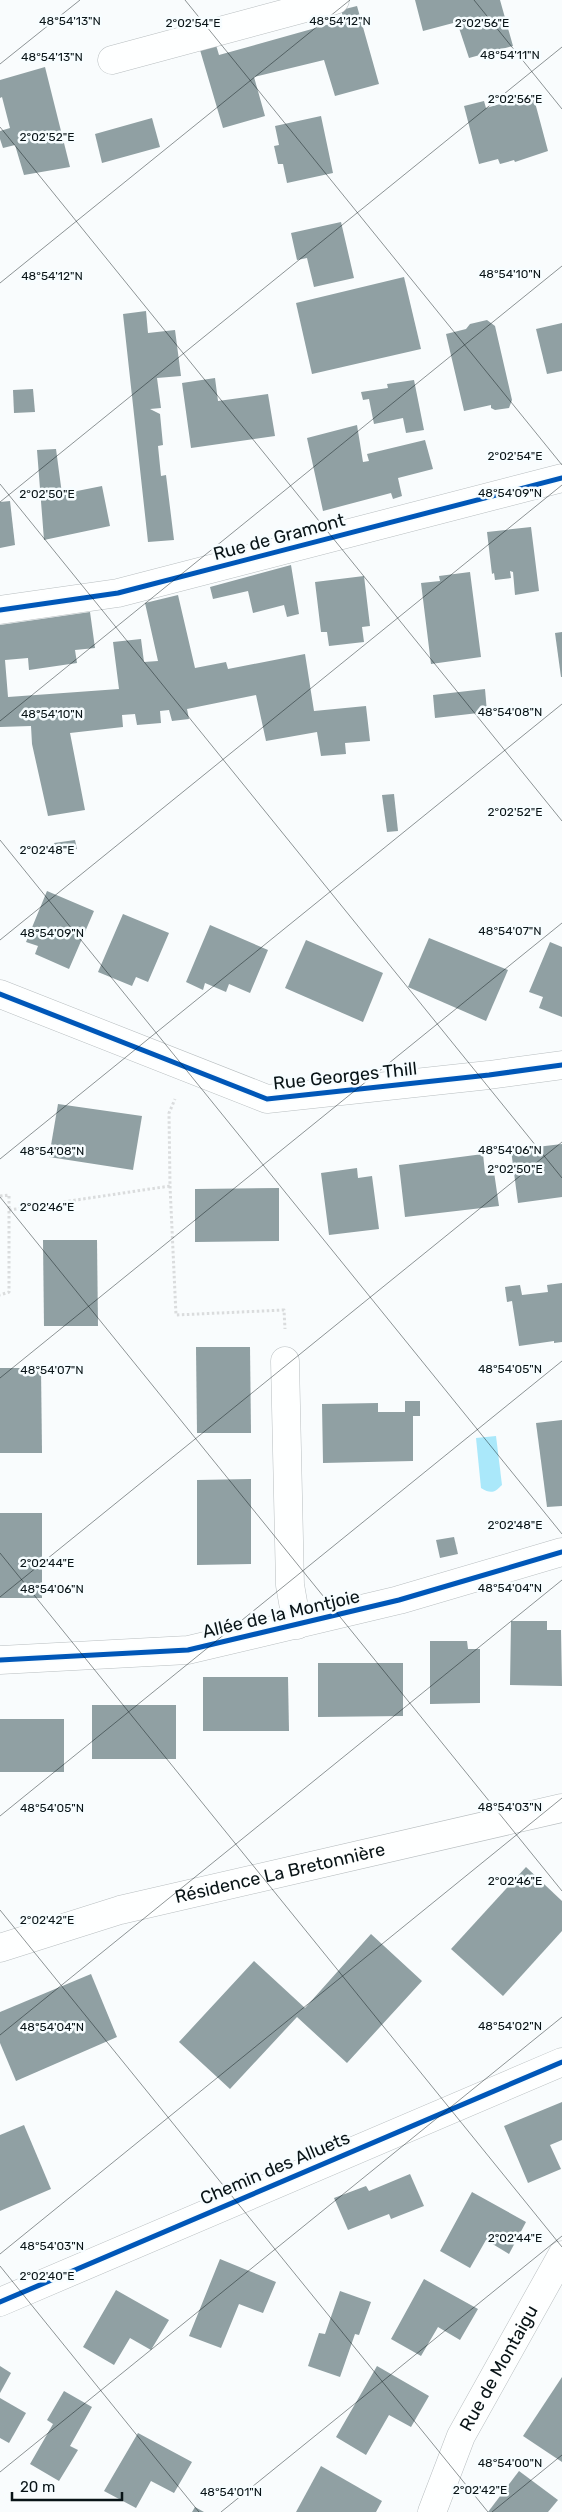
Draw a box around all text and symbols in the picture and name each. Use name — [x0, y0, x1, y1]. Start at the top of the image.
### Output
text: 48°54'13"N — [39, 14, 101, 28]
text: 48°54'12"N — [309, 14, 371, 28]
text: 2°02'54"E — [165, 16, 221, 30]
text: 2°02'56"E — [455, 16, 509, 30]
text: 48°54'11"N — [480, 48, 540, 62]
text: 48°54'13"N — [21, 50, 83, 64]
text: 2°02'56"E — [488, 92, 542, 106]
text: 2°02'52"E — [20, 130, 74, 144]
text: 48°54'10"N — [479, 267, 541, 281]
text: 48°54'12"N — [21, 269, 83, 283]
text: 2°02'54"E — [487, 449, 543, 463]
text: 48°54'09"N — [478, 486, 542, 500]
text: 2°02'50"E — [19, 487, 75, 501]
street label: Rue de Gramont — [211, 509, 347, 565]
text: 48°54'08"N — [478, 705, 542, 719]
text: 48°54'10"N — [21, 707, 83, 721]
text: 2°02'52"E — [488, 805, 542, 819]
text: 2°02'48"E — [19, 843, 75, 857]
text: 48°54'07"N — [478, 924, 542, 938]
text: 48°54'09"N — [20, 926, 84, 940]
street label: Rue Georges Thill — [272, 1058, 418, 1094]
text: 48°54'06"N — [478, 1143, 542, 1157]
text: 48°54'08"N — [20, 1144, 84, 1158]
text: 2°02'50"E — [487, 1162, 543, 1176]
text: 2°02'46"E — [20, 1200, 74, 1214]
text: 48°54'05"N — [478, 1362, 542, 1376]
text: 48°54'07"N — [20, 1363, 84, 1377]
text: 2°02'48"E — [487, 1518, 543, 1532]
text: 2°02'44"E — [20, 1556, 74, 1570]
text: 48°54'04"N — [478, 1581, 542, 1595]
text: 48°54'06"N — [20, 1582, 84, 1596]
street label: Allée de la Montjoie — [200, 1585, 362, 1643]
text: 48°54'03"N — [478, 1800, 542, 1814]
text: 48°54'05"N — [20, 1801, 84, 1815]
street label: Résidence La Bretonnière — [173, 1838, 387, 1908]
text: 2°02'46"E — [488, 1874, 542, 1888]
text: 2°02'42"E — [20, 1913, 74, 1927]
text: 48°54'02"N — [478, 2019, 542, 2033]
text: 48°54'04"N — [20, 2020, 84, 2034]
street label: Chemin des Alluets — [197, 2127, 353, 2209]
text: 2°02'44"E — [488, 2231, 542, 2245]
text: 48°54'03"N — [20, 2239, 84, 2253]
text: 2°02'40"E — [19, 2269, 75, 2283]
street label: Rue de Montaigu — [455, 2301, 543, 2435]
text: 48°54'00"N — [478, 2456, 542, 2470]
scale bar — [12, 2470, 122, 2502]
text: 20 m — [20, 2478, 55, 2496]
text: 2°02'42"E — [453, 2483, 507, 2497]
text: 48°54'01"N — [200, 2485, 262, 2499]

